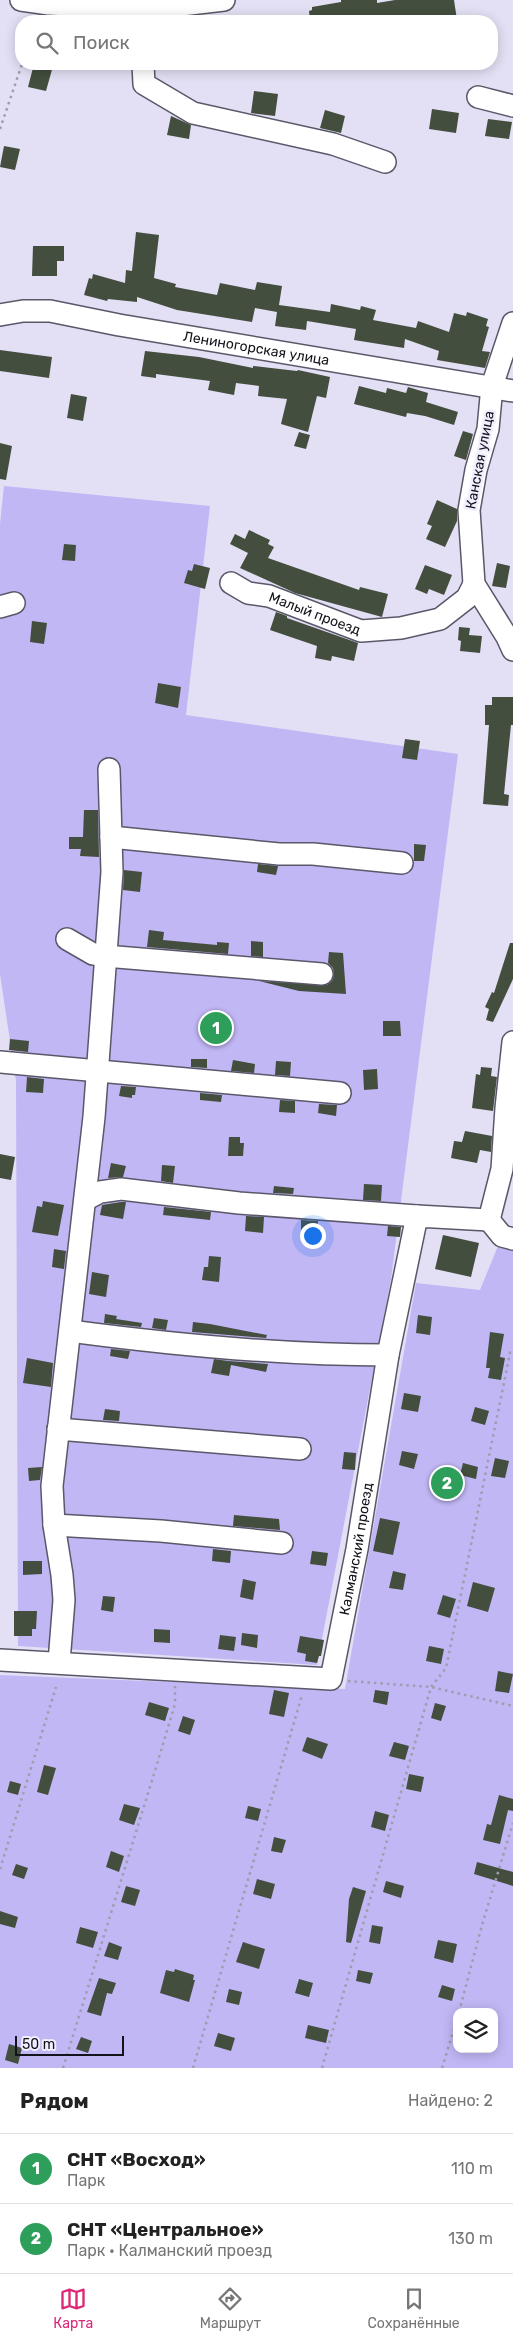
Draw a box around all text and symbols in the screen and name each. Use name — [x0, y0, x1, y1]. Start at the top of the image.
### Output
search box — [15, 15, 498, 70]
icon: search — [33, 29, 61, 57]
text: Поиск — [73, 31, 130, 54]
street label: Лениногорская улица — [182, 327, 331, 369]
street label: Канская улица — [462, 410, 498, 510]
street label: Малый проезд — [267, 588, 363, 639]
pin: 1 — [200, 1009, 232, 1047]
your location — [300, 1223, 326, 1249]
pin: 2 — [431, 1464, 463, 1502]
street label: Калманский проезд — [335, 1481, 376, 1617]
map controls — [453, 2008, 498, 2053]
button: layers — [453, 2008, 498, 2053]
scale bar — [15, 2033, 124, 2056]
text: 50 m — [22, 2036, 55, 2053]
text: Рядом — [20, 2088, 89, 2113]
text: Найдено: 2 — [408, 2091, 493, 2110]
text: СНТ «Восход» — [67, 2148, 206, 2171]
text: 1 — [32, 2159, 40, 2178]
text: 110 m — [451, 2159, 493, 2178]
text: Парк — [67, 2171, 105, 2190]
text: СНТ «Центральное» — [67, 2218, 263, 2241]
text: 2 — [31, 2229, 41, 2248]
text: 130 m — [448, 2229, 493, 2248]
text: Парк · Калманский проезд — [67, 2241, 272, 2260]
tab: Карта — [53, 2285, 93, 2332]
tab: Маршрут — [200, 2285, 261, 2332]
tab: Сохранённые — [368, 2285, 460, 2332]

